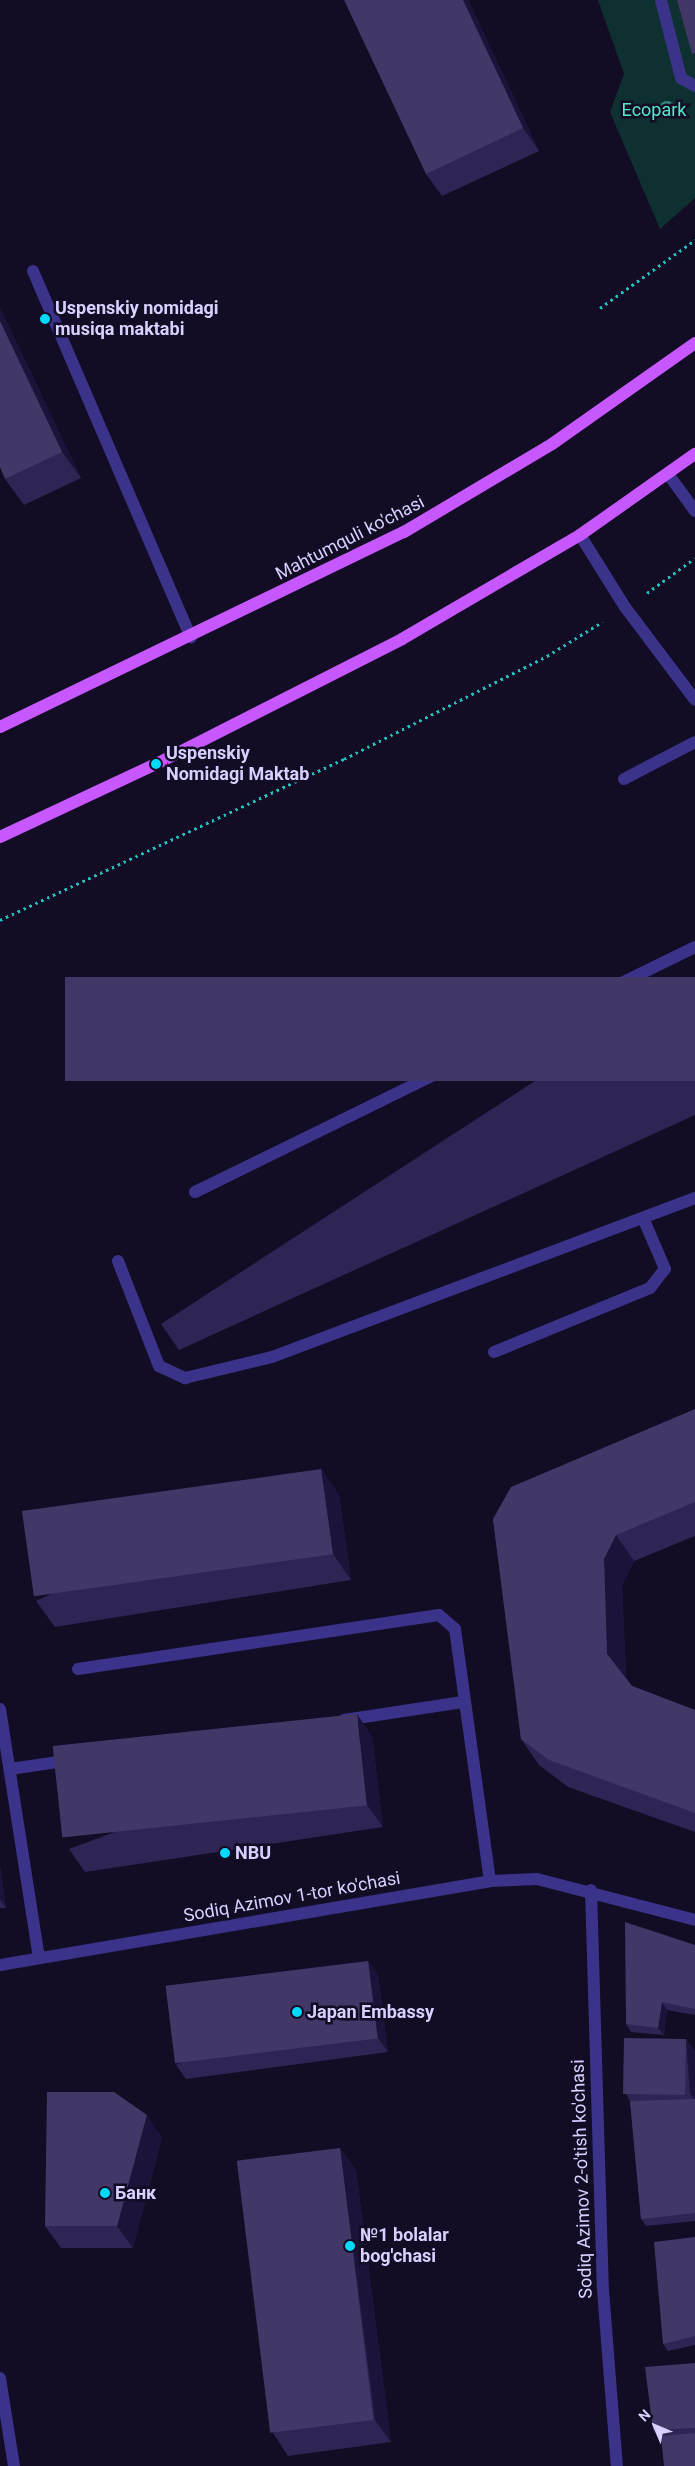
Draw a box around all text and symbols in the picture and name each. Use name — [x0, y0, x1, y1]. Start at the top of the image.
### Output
park label: Ecopark — [622, 99, 686, 121]
place label: Uspenskiy nomidagi musiqa maktabi — [55, 298, 219, 340]
marker: Uspenskiy nomidagi musiqa maktabi — [39, 313, 51, 325]
street label: Mahtumquli ko'chasi — [272, 491, 428, 585]
place label: Uspenskiy Nomidagi Maktab — [166, 743, 309, 786]
marker: Uspenskiy Nomidagi Maktab — [150, 758, 162, 770]
place label: NBU — [235, 1842, 271, 1864]
marker: NBU — [219, 1847, 231, 1859]
street label: Sodiq Azimov 1-tor ko'chasi — [182, 1867, 402, 1927]
place label: Japan Еmbassy — [307, 2001, 434, 2023]
marker: Japan Еmbassy — [291, 2006, 303, 2018]
street label: Sodiq Azimov 2-o'tish ko'chasi — [567, 2059, 597, 2299]
place label: Банк — [115, 2182, 156, 2204]
marker: Банк — [99, 2187, 111, 2199]
place label: №1 bolalar bog'chasi — [360, 2225, 449, 2268]
marker: №1 bolalar bog'chasi — [344, 2240, 356, 2252]
north arrow — [630, 2401, 680, 2451]
text: N — [635, 2406, 654, 2425]

